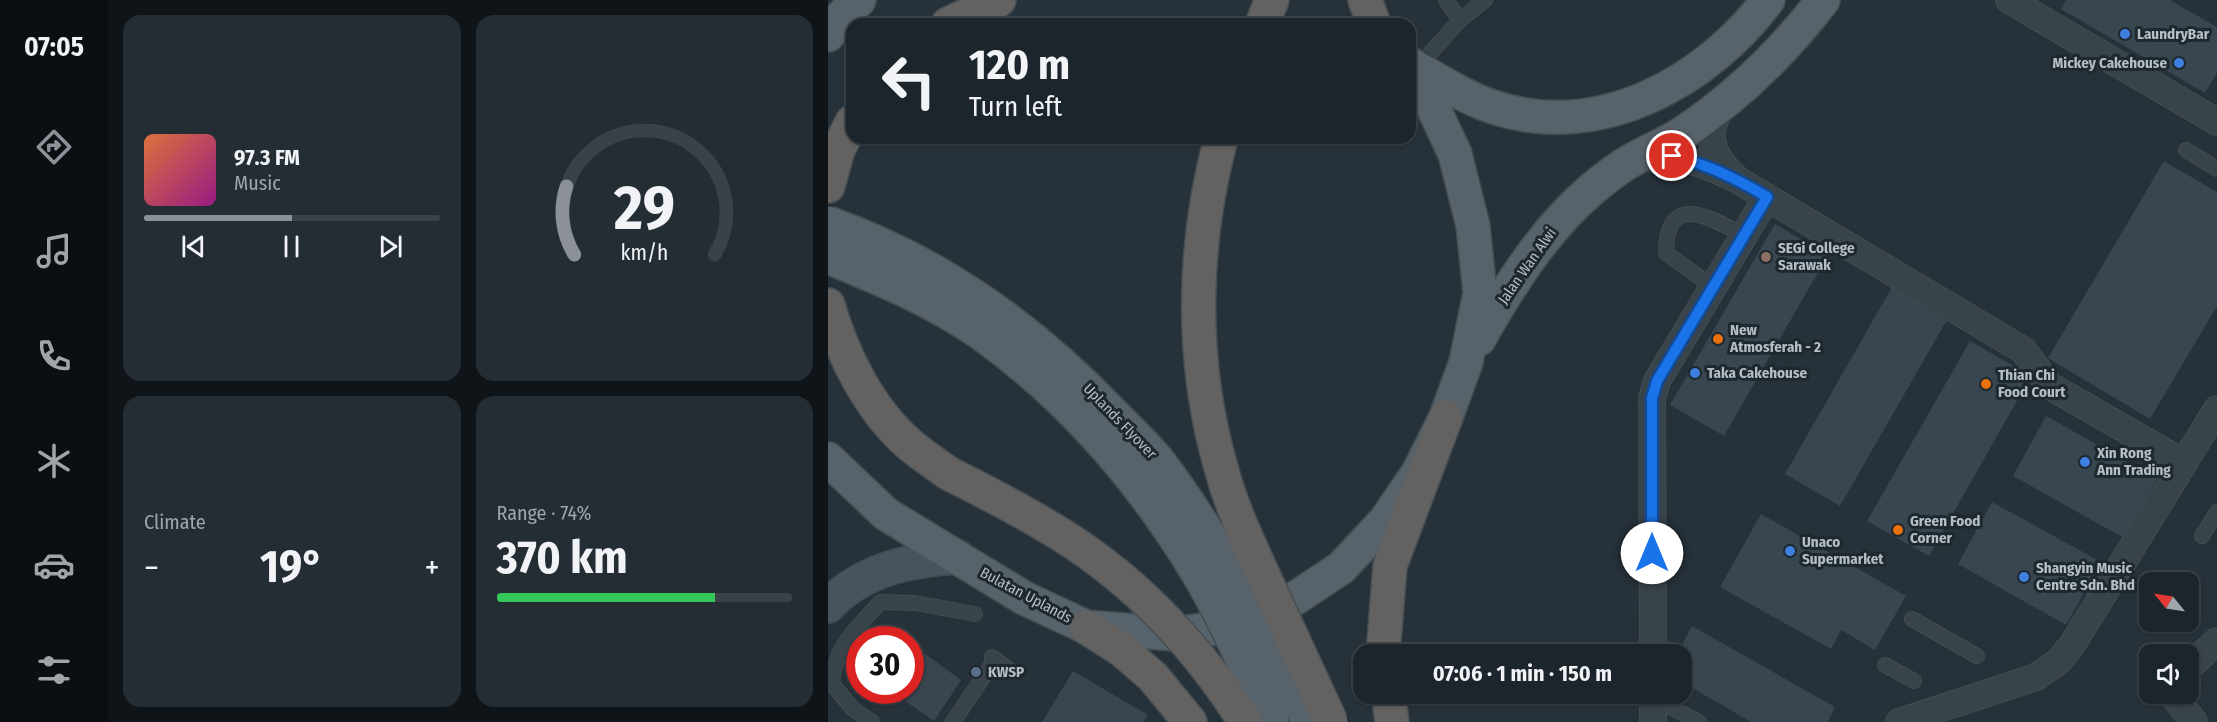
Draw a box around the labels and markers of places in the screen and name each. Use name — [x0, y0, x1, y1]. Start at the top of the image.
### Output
place label: LaundryBar — [2137, 25, 2210, 43]
marker: LaundryBar — [2118, 27, 2132, 41]
place label: Mickey Cakehouse — [2053, 54, 2167, 72]
marker: Mickey Cakehouse — [2172, 56, 2186, 70]
pin — [1646, 130, 1697, 181]
place label: SEGi College Sarawak — [1778, 239, 1855, 274]
marker: SEGi College Sarawak — [1759, 250, 1773, 264]
place label: New Atmosferah - 2 — [1729, 321, 1821, 356]
marker: New Atmosferah - 2 — [1711, 332, 1725, 346]
place label: Taka Cakehouse — [1707, 364, 1807, 382]
marker: Taka Cakehouse — [1688, 366, 1702, 380]
place label: Thian Chi Food Court — [1998, 366, 2066, 401]
marker: Thian Chi Food Court — [1979, 377, 1993, 391]
place label: Xin Rong Ann Trading — [2096, 444, 2171, 479]
marker: Xin Rong Ann Trading — [2078, 455, 2092, 469]
place label: Green Food Corner — [1910, 512, 1980, 547]
marker: Green Food Corner — [1891, 523, 1905, 537]
place label: Unaco Supermarket — [1802, 533, 1884, 568]
marker: Unaco Supermarket — [1783, 544, 1797, 558]
place label: Shangyin Music Centre Sdn. Bhd — [2036, 559, 2135, 594]
marker: Shangyin Music Centre Sdn. Bhd — [2017, 570, 2031, 584]
place label: KWSP — [988, 663, 1024, 681]
marker: KWSP — [969, 665, 983, 679]

